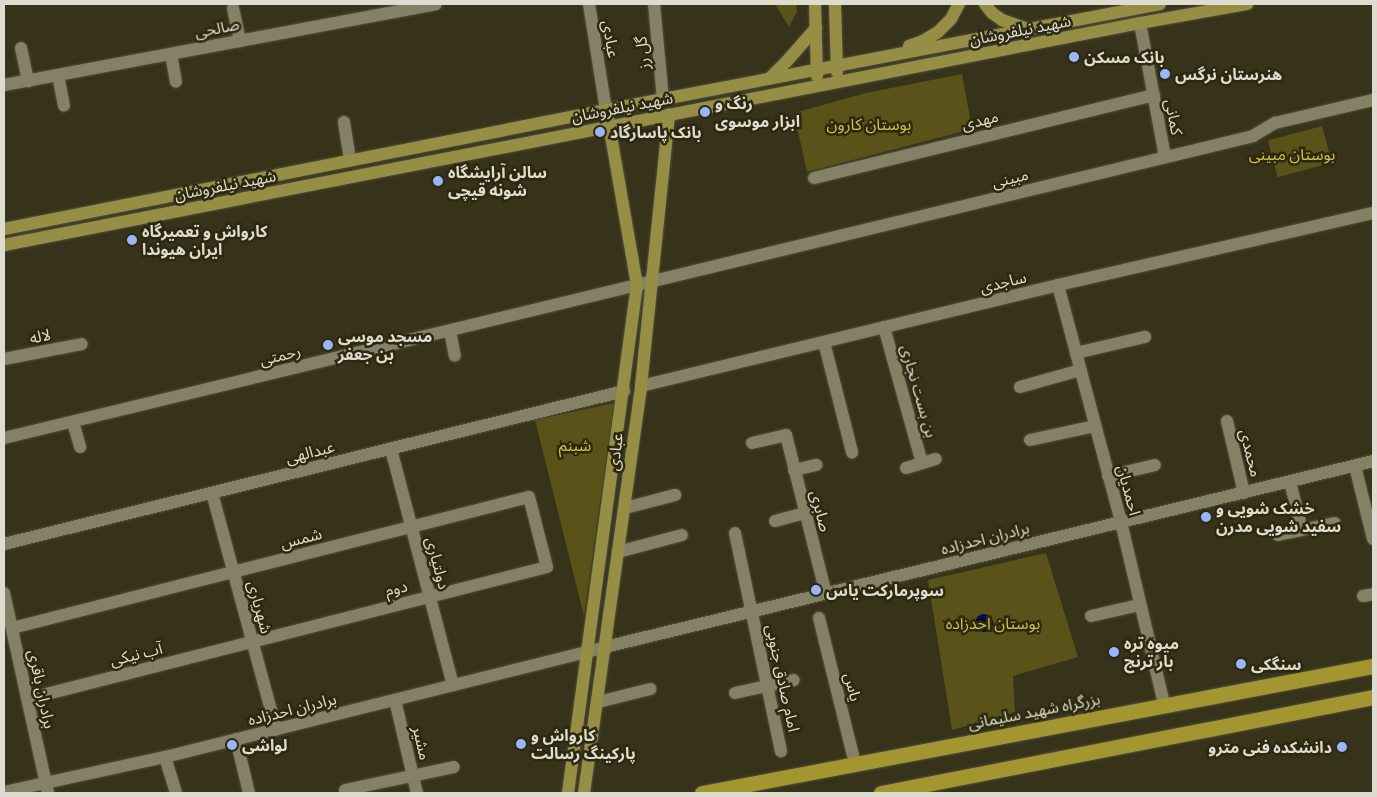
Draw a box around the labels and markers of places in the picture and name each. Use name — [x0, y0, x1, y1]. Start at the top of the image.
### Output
place label: بانک مسکن — [1084, 47, 1165, 67]
marker: بانک مسکن — [1068, 51, 1080, 63]
place label: هنرستان نرگس — [1175, 64, 1282, 84]
marker: هنرستان نرگس — [1159, 68, 1171, 80]
place label: رنگ و ابزار موسوی — [715, 93, 800, 131]
marker: رنگ و ابزار موسوی — [699, 106, 711, 118]
place label: بانک پاسارگاد — [610, 122, 702, 142]
marker: بانک پاسارگاد — [594, 126, 606, 138]
place label: سالن آرایشگاه شونه قیچی — [448, 162, 547, 200]
marker: سالن آرایشگاه شونه قیچی — [432, 175, 444, 187]
place label: کارواش و تعمیرگاه ایران هیوندا — [142, 221, 268, 259]
marker: کارواش و تعمیرگاه ایران هیوندا — [126, 234, 138, 246]
place label: مسجد موسی بن جعفر — [338, 326, 432, 364]
marker: مسجد موسی بن جعفر — [322, 339, 334, 351]
place label: خشک شویی و سفید شویی مدرن — [1216, 498, 1341, 536]
marker: خشک شویی و سفید شویی مدرن — [1200, 511, 1212, 523]
place label: سوپرمارکت یاس — [826, 580, 944, 600]
marker: سوپرمارکت یاس — [810, 584, 822, 596]
place label: میوه تره بار ترنج — [1124, 633, 1179, 671]
marker: میوه تره بار ترنج — [1108, 646, 1120, 658]
place label: سنگکی — [1251, 654, 1301, 674]
marker: سنگکی — [1235, 658, 1247, 670]
place label: کارواش و پارکینگ رسالت — [531, 725, 636, 763]
place label: لواشی — [242, 735, 288, 755]
place label: دانشکده فنی مترو — [1208, 737, 1332, 757]
marker: کارواش و پارکینگ رسالت — [515, 738, 527, 750]
marker: لواشی — [226, 739, 238, 751]
marker: دانشکده فنی مترو — [1336, 741, 1348, 753]

